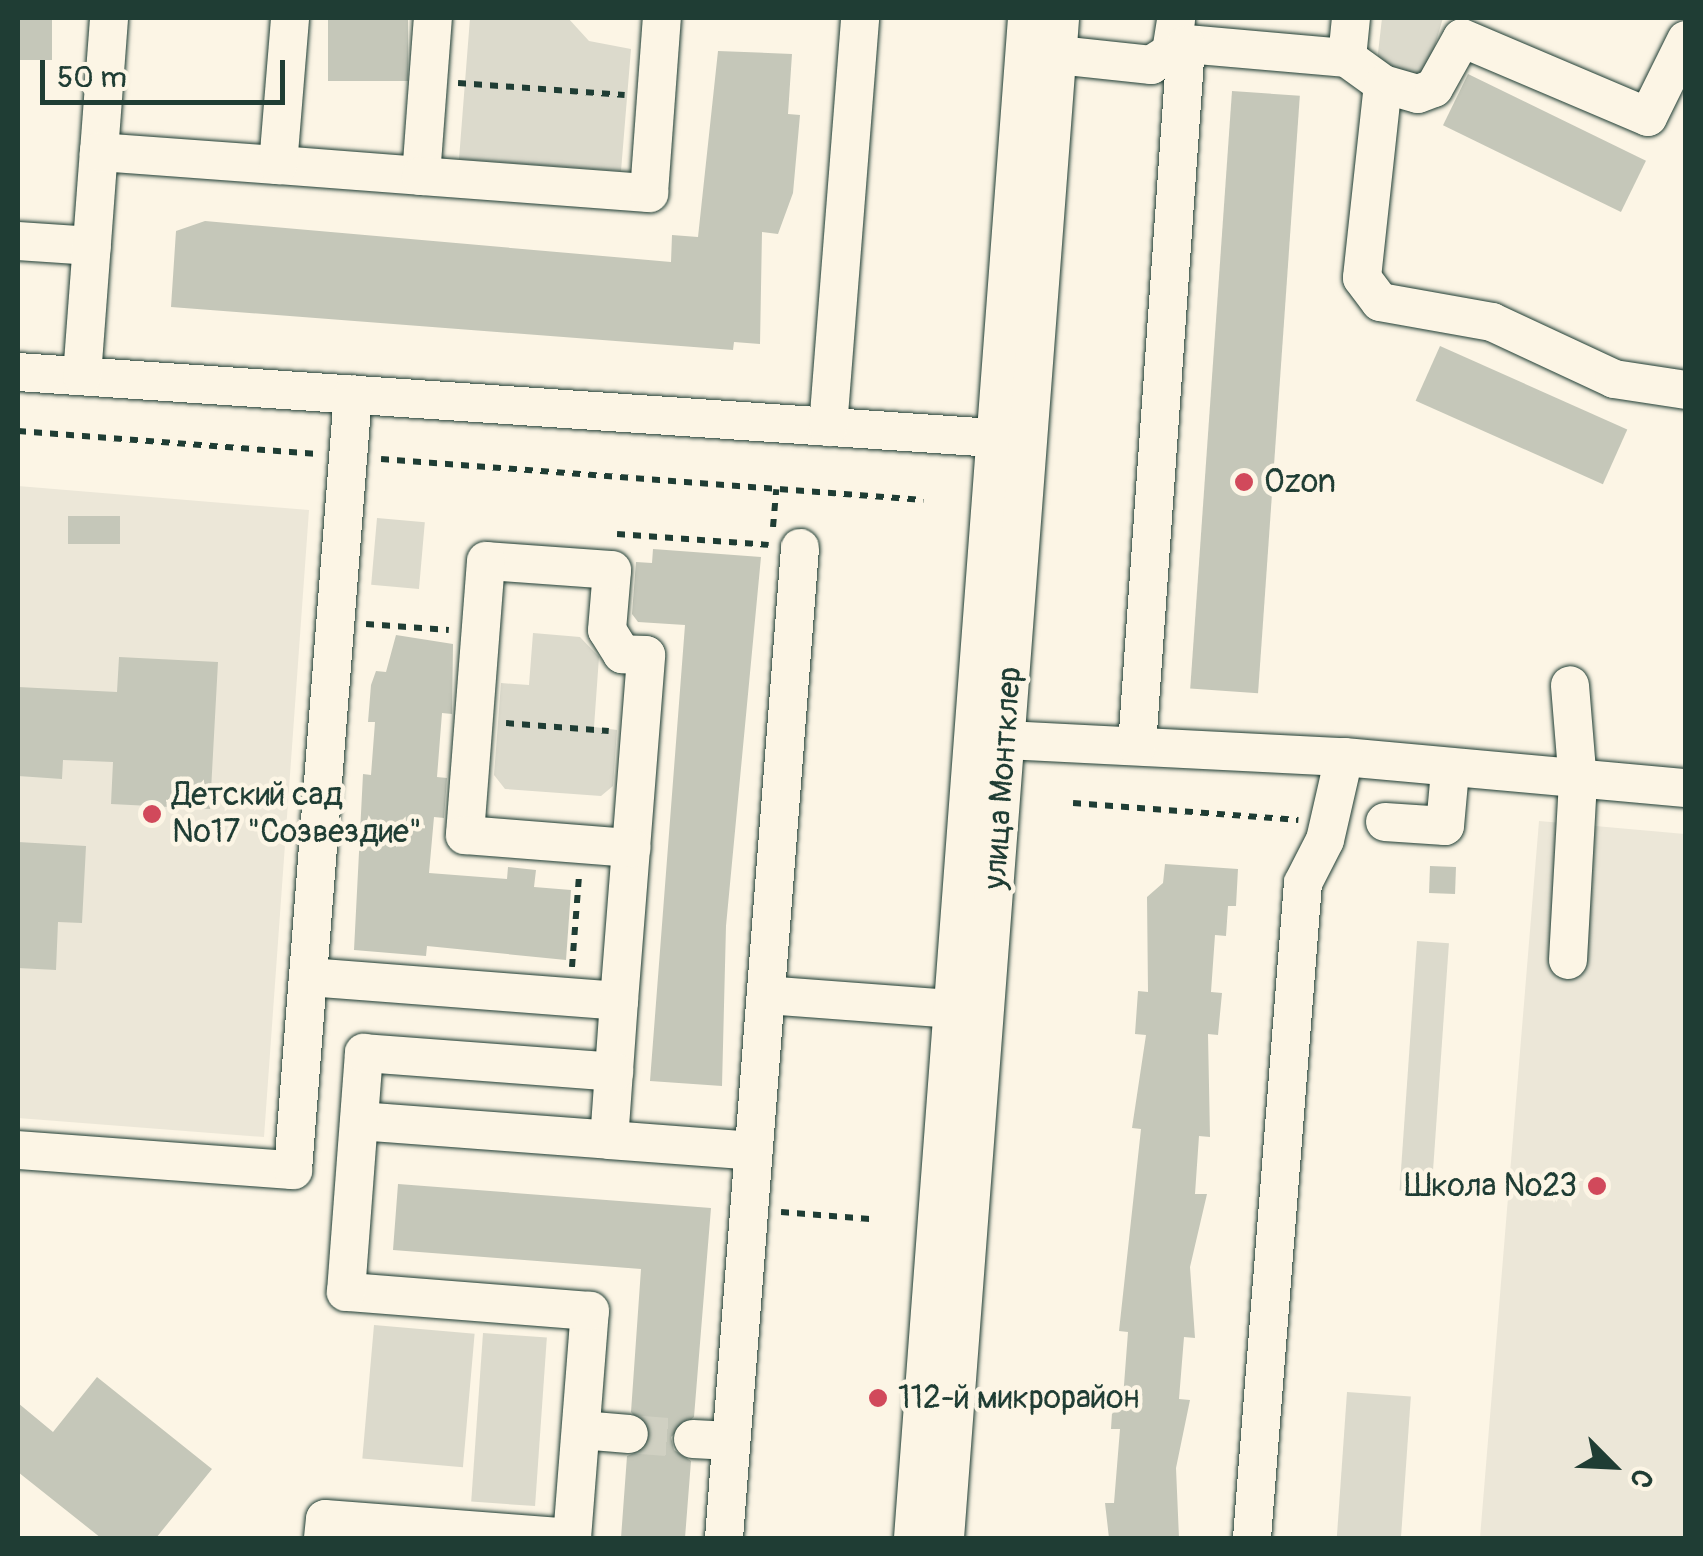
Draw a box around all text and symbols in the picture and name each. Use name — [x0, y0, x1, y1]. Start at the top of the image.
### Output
scale bar — [45, 40, 290, 102]
text: 50 m — [57, 59, 127, 96]
place label: Ozon — [1264, 463, 1336, 501]
marker: Ozon — [1233, 471, 1255, 493]
street label: улица Монтклер — [976, 665, 1030, 891]
place label: Детский сад №17 "Созвездие" — [172, 777, 422, 852]
marker: Детский сад №17 "Созвездие" — [141, 803, 163, 825]
place label: Школа №23 — [1405, 1167, 1577, 1205]
marker: Школа №23 — [1586, 1175, 1608, 1197]
place label: 112-й микрорайон — [898, 1379, 1139, 1417]
marker: 112-й микрорайон — [867, 1387, 889, 1409]
north arrow — [1563, 1416, 1663, 1516]
text: С — [1621, 1463, 1660, 1493]

